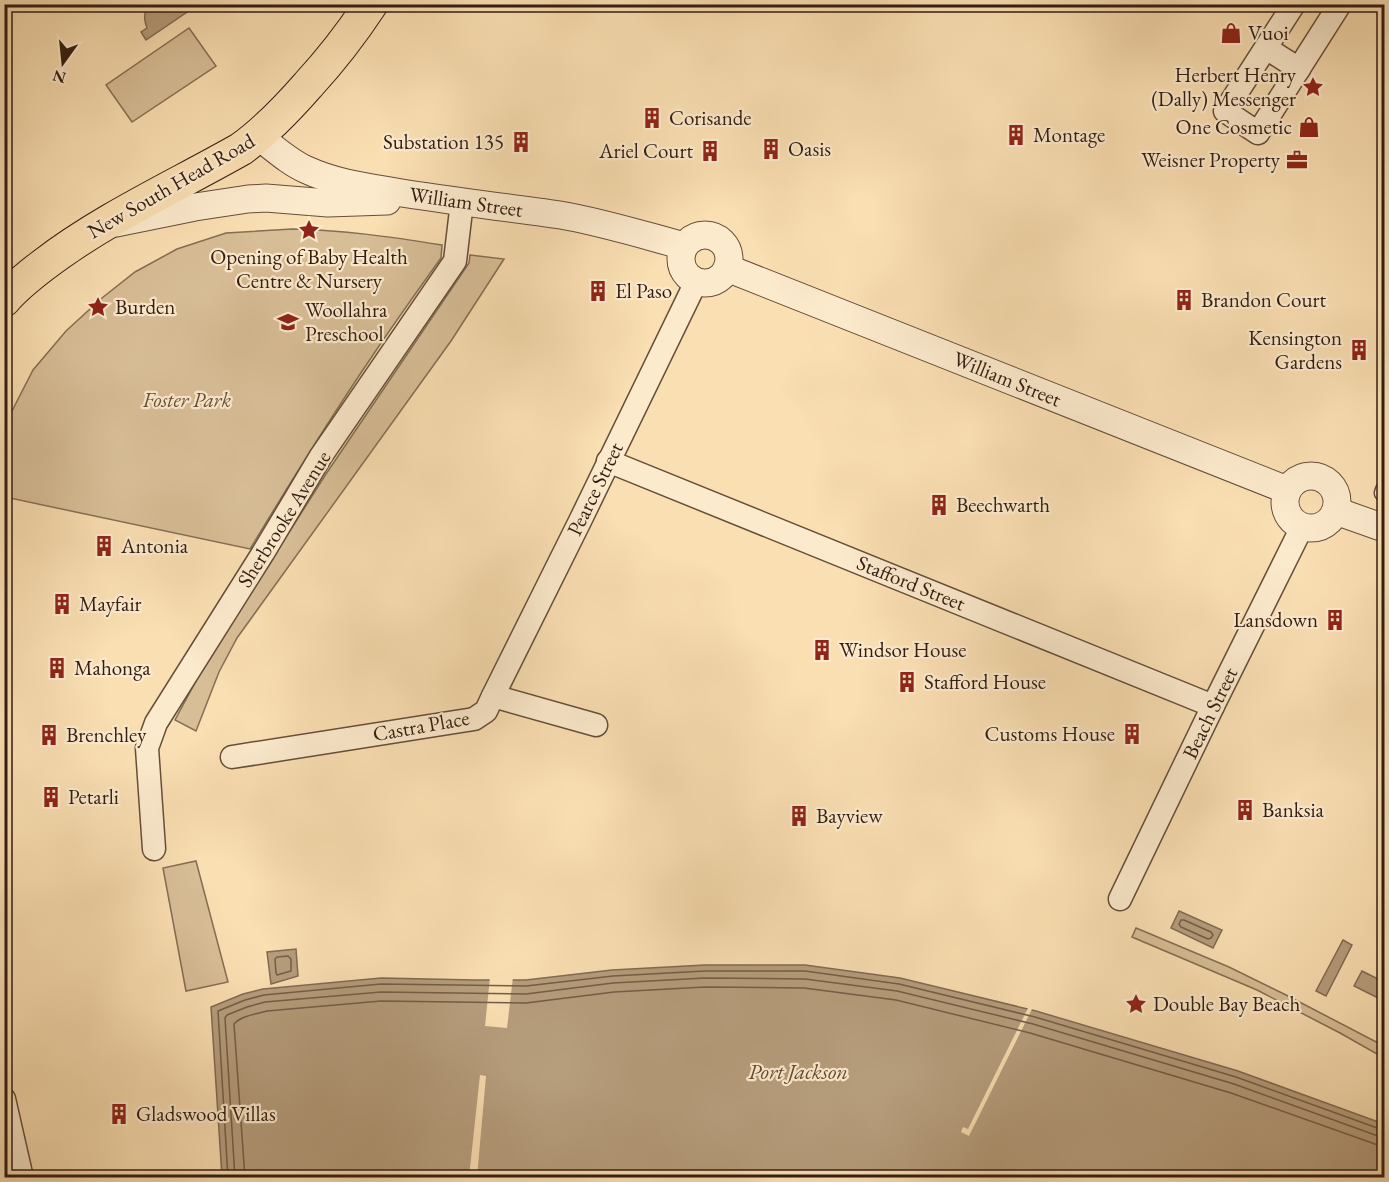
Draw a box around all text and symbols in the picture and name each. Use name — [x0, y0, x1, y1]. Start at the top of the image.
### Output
place label: Vuoi — [1248, 19, 1289, 46]
shop icon: Vuoi — [1219, 21, 1243, 45]
north arrow — [33, 33, 93, 93]
place label: Herbert Henry (Dally) Messenger — [1151, 61, 1297, 112]
text: N — [50, 65, 68, 89]
place icon: Herbert Henry (Dally) Messenger — [1301, 75, 1325, 99]
place label: Corisande — [669, 104, 752, 131]
building icon: Corisande — [640, 106, 664, 130]
place label: One Cosmetic — [1176, 113, 1292, 140]
shop icon: One Cosmetic — [1297, 115, 1321, 139]
place label: Montage — [1033, 121, 1105, 148]
building icon: Montage — [1004, 123, 1028, 147]
street label: New South Head Road — [82, 127, 259, 244]
place label: Substation 135 — [383, 128, 504, 155]
building icon: Substation 135 — [509, 130, 533, 154]
place label: Oasis — [788, 135, 831, 162]
place label: Ariel Court — [598, 137, 693, 164]
building icon: Oasis — [759, 137, 783, 161]
building icon: Ariel Court — [698, 139, 722, 163]
place label: Weisner Property — [1141, 146, 1281, 173]
office icon: Weisner Property — [1285, 148, 1309, 172]
street label: William Street — [408, 180, 525, 223]
place icon: Opening of Baby Health Centre & Nursery — [297, 218, 321, 242]
place label: Opening of Baby Health Centre & Nursery — [210, 243, 408, 294]
place label: El Paso — [615, 277, 672, 304]
building icon: El Paso — [586, 279, 610, 303]
place label: Brandon Court — [1201, 286, 1327, 313]
building icon: Brandon Court — [1172, 288, 1196, 312]
place label: Burden — [115, 293, 175, 320]
place icon: Burden — [86, 295, 110, 319]
place label: Woollahra Preschool — [305, 296, 388, 347]
school or university icon: Woollahra Preschool — [276, 310, 300, 334]
place label: Kensington Gardens — [1248, 324, 1342, 375]
building icon: Kensington Gardens — [1347, 338, 1371, 362]
street label: William Street — [949, 345, 1066, 413]
park label: Foster Park — [142, 386, 232, 413]
street label: Pearce Street — [560, 437, 629, 540]
street label: Sherbrooke Avenue — [231, 445, 337, 592]
place label: Beechwarth — [956, 491, 1050, 518]
building icon: Beechwarth — [927, 493, 951, 517]
place label: Antonia — [120, 532, 189, 559]
building icon: Antonia — [92, 534, 116, 558]
street label: Stafford Street — [853, 549, 970, 617]
place label: Mayfair — [79, 590, 142, 617]
building icon: Mayfair — [50, 592, 74, 616]
place label: Lansdown — [1233, 606, 1318, 633]
building icon: Lansdown — [1323, 608, 1347, 632]
place label: Windsor House — [839, 636, 967, 663]
building icon: Windsor House — [810, 638, 834, 662]
place label: Mahonga — [74, 654, 151, 681]
building icon: Mahonga — [45, 656, 69, 680]
street label: Beach Street — [1176, 662, 1243, 763]
place label: Stafford House — [924, 668, 1046, 695]
building icon: Stafford House — [895, 670, 919, 694]
street label: Castra Place — [371, 704, 471, 747]
place label: Customs House — [984, 720, 1115, 747]
place label: Brenchley — [66, 721, 147, 748]
building icon: Customs House — [1120, 722, 1144, 746]
building icon: Brenchley — [37, 723, 61, 747]
place label: Petarli — [68, 783, 119, 810]
building icon: Petarli — [39, 785, 63, 809]
place label: Banksia — [1262, 796, 1325, 823]
building icon: Banksia — [1233, 798, 1257, 822]
place label: Bayview — [816, 802, 883, 829]
building icon: Bayview — [787, 804, 811, 828]
place label: Double Bay Beach — [1153, 990, 1301, 1017]
place icon: Double Bay Beach — [1124, 992, 1148, 1016]
water label: Port Jackson — [748, 1057, 848, 1086]
place label: Gladswood Villas — [136, 1100, 276, 1127]
building icon: Gladswood Villas — [107, 1102, 131, 1126]

